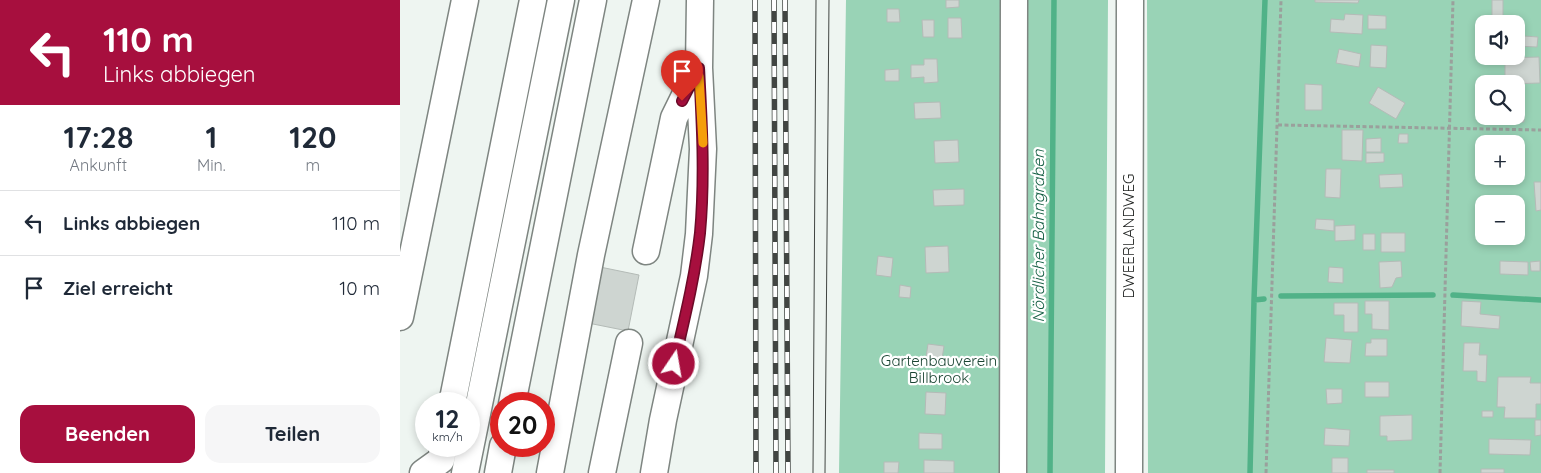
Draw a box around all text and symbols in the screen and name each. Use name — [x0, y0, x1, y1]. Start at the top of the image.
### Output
map controls — [1475, 15, 1525, 245]
button: sound — [1475, 15, 1525, 65]
text: 110 m — [103, 17, 194, 61]
icon: left — [20, 20, 85, 85]
pin — [661, 50, 703, 101]
icon: arrive — [668, 57, 696, 85]
text: Links abbiegen — [103, 60, 256, 88]
button: search — [1475, 75, 1525, 125]
text: 17:28 — [64, 118, 133, 156]
text: 1 — [205, 118, 217, 156]
text: 120 — [289, 118, 336, 156]
button: + — [1475, 135, 1525, 185]
water label: Nördlicher Bahngraben — [1028, 149, 1048, 322]
text: Ankunft — [70, 155, 127, 175]
text: Min. — [197, 155, 226, 175]
text: m — [306, 155, 320, 175]
street label: DWEERLANDWEG — [1119, 173, 1138, 299]
button: − — [1475, 195, 1525, 245]
icon: left — [20, 209, 48, 237]
text: Links abbiegen — [63, 211, 200, 235]
text: 110 m — [332, 211, 380, 235]
icon: arrive — [20, 274, 48, 302]
text: Ziel erreicht — [63, 276, 173, 300]
text: 10 m — [339, 276, 380, 300]
position arrow — [647, 337, 699, 389]
park label: Gartenbauverein Billbrook — [881, 351, 997, 387]
speed limit sign: 20 — [490, 392, 555, 457]
text: 12 — [436, 403, 459, 434]
button: Beenden — [20, 405, 195, 463]
button: Teilen — [205, 405, 380, 463]
text: km/h — [432, 429, 463, 444]

